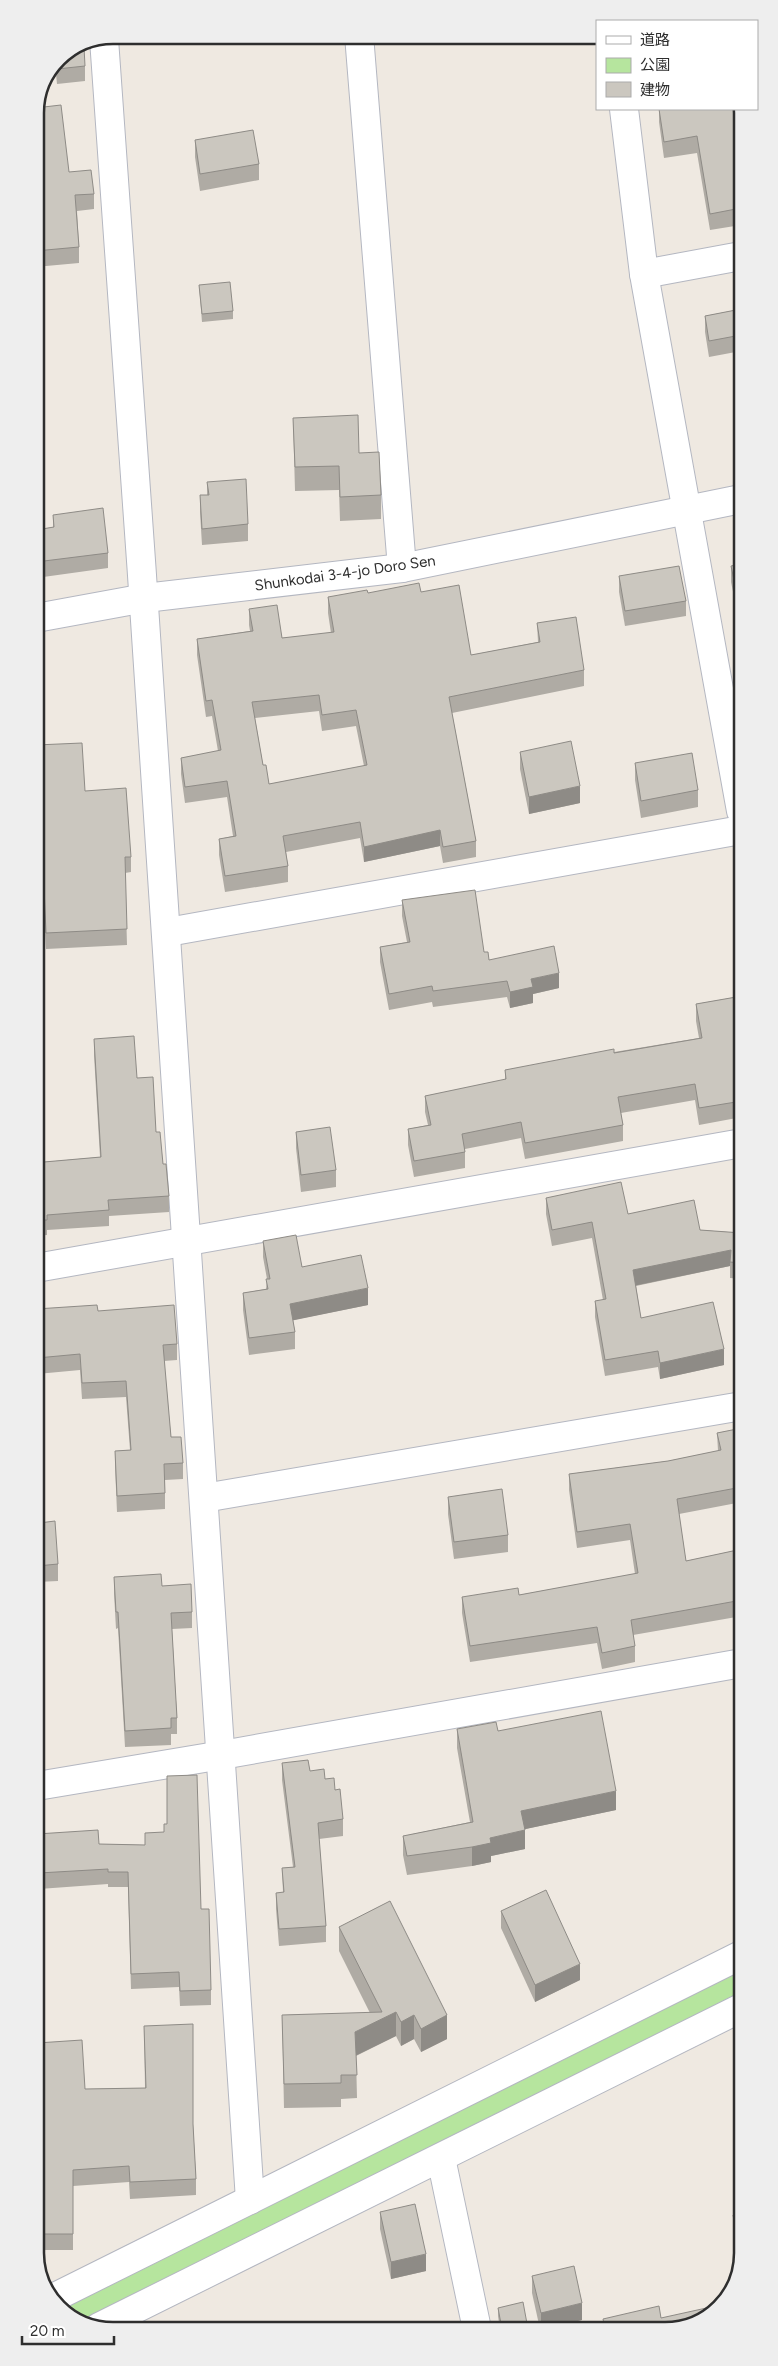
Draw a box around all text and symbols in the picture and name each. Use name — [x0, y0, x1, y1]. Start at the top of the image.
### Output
legend — [596, 20, 758, 110]
text: 道路 — [640, 31, 670, 49]
text: 公園 — [640, 56, 670, 74]
text: 建物 — [640, 81, 670, 99]
street label: Shunkodai 3-4-jo Doro Sen — [253, 551, 437, 595]
scale bar — [22, 2314, 115, 2346]
text: 20 m — [30, 2322, 64, 2340]

